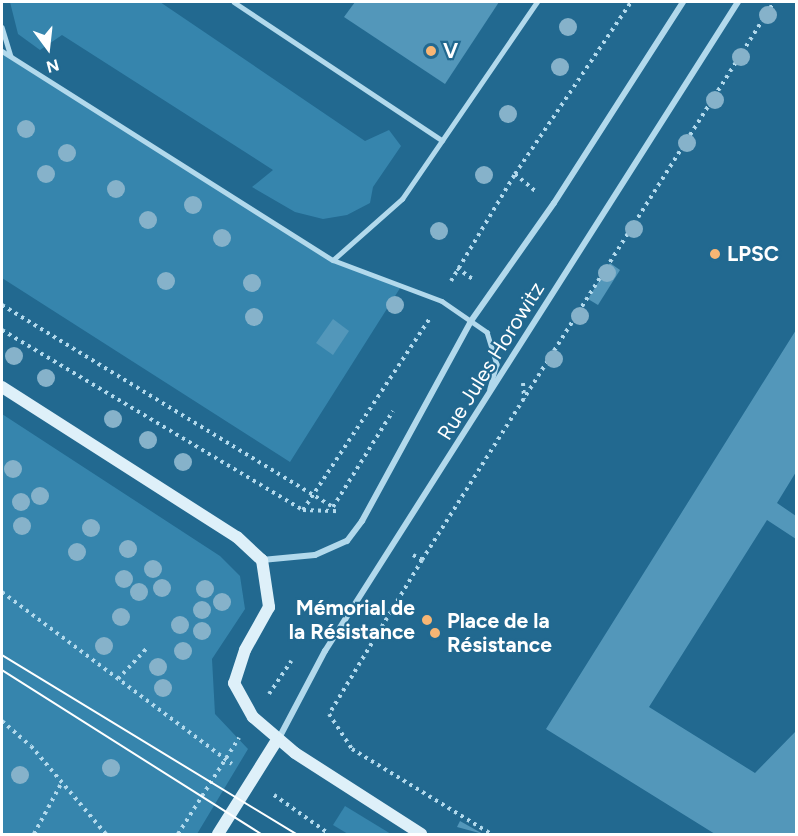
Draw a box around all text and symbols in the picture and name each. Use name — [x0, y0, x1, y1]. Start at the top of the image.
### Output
north arrow — [18, 18, 78, 78]
place label: V — [443, 38, 458, 64]
marker: V — [424, 44, 438, 58]
text: N — [44, 55, 61, 77]
place label: LPSC — [727, 241, 779, 267]
marker: LPSC — [708, 247, 722, 261]
street label: Rue Jules Horowitz — [432, 277, 550, 445]
place label: Mémorial de la Résistance — [289, 595, 415, 645]
place label: Place de la Résistance — [447, 608, 552, 658]
marker: Mémorial de la Résistance — [420, 613, 434, 627]
marker: Place de la Résistance — [428, 626, 442, 640]

